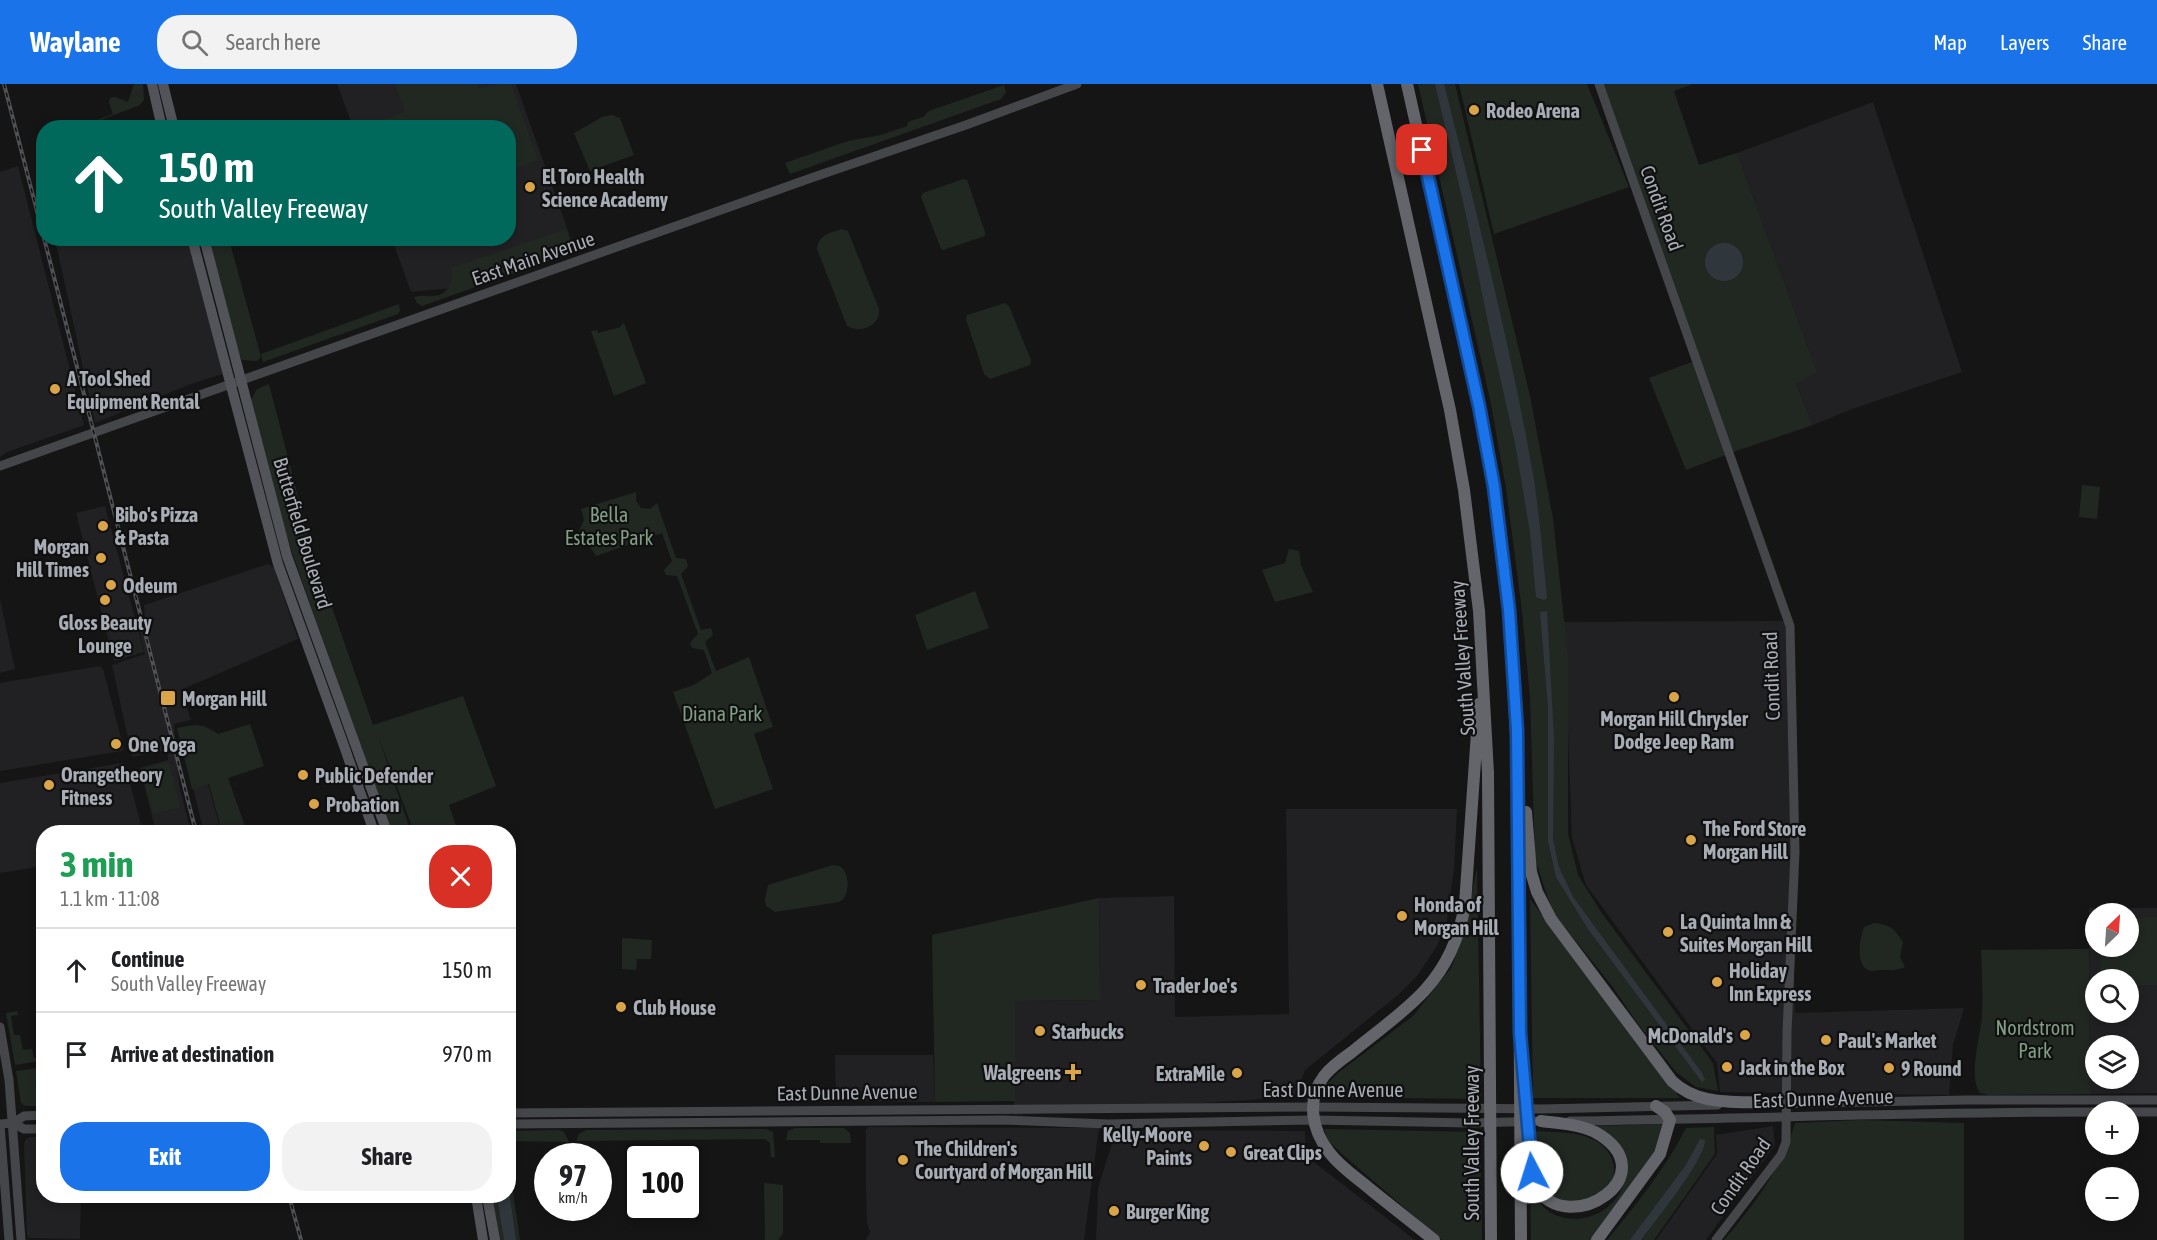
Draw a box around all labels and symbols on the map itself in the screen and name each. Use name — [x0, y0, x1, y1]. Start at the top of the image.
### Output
place label: Rodeo Arena — [1486, 99, 1580, 122]
marker: Rodeo Arena — [1467, 103, 1481, 117]
pin — [1396, 124, 1447, 175]
street label: Condit Road — [1636, 162, 1688, 254]
place label: El Toro Health Science Academy — [542, 165, 669, 211]
marker: El Toro Health Science Academy — [523, 180, 537, 194]
street label: East Main Avenue — [469, 226, 597, 290]
place label: A Tool Shed Equipment Rental — [66, 367, 200, 413]
marker: A Tool Shed Equipment Rental — [48, 382, 62, 396]
street label: Butterfield Boulevard — [269, 455, 337, 611]
place label: Bibo's Pizza & Pasta — [115, 503, 198, 549]
park label: Bella Estates Park — [565, 503, 653, 549]
marker: Bibo's Pizza & Pasta — [96, 519, 110, 533]
place label: Morgan Hill Times — [16, 535, 89, 581]
marker: Morgan Hill Times — [94, 551, 108, 565]
place label: Odeum — [123, 574, 177, 597]
marker: Odeum — [104, 578, 118, 592]
street label: South Valley Freeway — [1445, 580, 1479, 736]
marker: Gloss Beauty Lounge — [98, 593, 112, 607]
place label: Gloss Beauty Lounge — [58, 611, 152, 657]
street label: Condit Road — [1758, 631, 1784, 721]
place label: Morgan Hill — [182, 687, 268, 710]
marker: Morgan Hill — [159, 689, 177, 707]
marker: Morgan Hill Chrysler Dodge Jeep Ram — [1667, 690, 1681, 704]
park label: Diana Park — [682, 702, 762, 725]
place label: Morgan Hill Chrysler Dodge Jeep Ram — [1600, 707, 1749, 753]
place label: One Yoga — [128, 733, 196, 756]
marker: One Yoga — [109, 737, 123, 751]
place label: Orangetheory Fitness — [61, 763, 163, 809]
place label: Public Defender — [315, 764, 434, 787]
marker: Public Defender — [296, 768, 310, 782]
marker: Orangetheory Fitness — [42, 778, 56, 792]
place label: Probation — [326, 793, 399, 816]
marker: Probation — [307, 797, 321, 811]
place label: The Ford Store Morgan Hill — [1703, 817, 1806, 863]
marker: The Ford Store Morgan Hill — [1684, 833, 1698, 847]
place label: Honda of Morgan Hill — [1414, 893, 1500, 939]
north arrow — [2085, 903, 2139, 957]
marker: Honda of Morgan Hill — [1395, 909, 1409, 923]
place label: La Quinta Inn & Suites Morgan Hill — [1680, 910, 1813, 956]
marker: La Quinta Inn & Suites Morgan Hill — [1661, 925, 1675, 939]
place label: Holiday Inn Express — [1729, 959, 1811, 1005]
place label: Trader Joe's — [1153, 974, 1237, 997]
marker: Holiday Inn Express — [1710, 975, 1724, 989]
marker: Trader Joe's — [1134, 978, 1148, 992]
place label: Club House — [633, 996, 716, 1019]
marker: Club House — [614, 1000, 628, 1014]
park label: Nordstrom Park — [1995, 1016, 2075, 1062]
place label: Starbucks — [1052, 1020, 1124, 1043]
marker: Starbucks — [1033, 1024, 1047, 1038]
place label: McDonald's — [1648, 1024, 1733, 1047]
marker: McDonald's — [1738, 1028, 1752, 1042]
place label: Paul's Market — [1838, 1029, 1937, 1052]
marker: Paul's Market — [1819, 1033, 1833, 1047]
place label: Jack in the Box — [1738, 1056, 1845, 1079]
place label: 9 Round — [1901, 1057, 1961, 1080]
marker: Jack in the Box — [1720, 1060, 1734, 1074]
place label: Walgreens — [982, 1061, 1061, 1084]
marker: 9 Round — [1882, 1061, 1896, 1075]
place label: ExtraMile — [1156, 1062, 1225, 1085]
marker: Walgreens — [1066, 1065, 1080, 1079]
street label: South Valley Freeway — [1460, 1065, 1483, 1221]
marker: ExtraMile — [1230, 1066, 1244, 1080]
street label: East Dunne Avenue — [1263, 1078, 1403, 1101]
street label: East Dunne Avenue — [776, 1079, 918, 1105]
street label: East Dunne Avenue — [1752, 1084, 1894, 1112]
place label: Kelly-Moore Paints — [1103, 1123, 1192, 1169]
street label: Condit Road — [1705, 1133, 1775, 1219]
place label: The Children's Courtyard of Morgan Hill — [915, 1137, 1093, 1183]
marker: Kelly-Moore Paints — [1197, 1139, 1211, 1153]
position arrow — [1500, 1140, 1564, 1204]
place label: Great Clips — [1243, 1141, 1322, 1164]
speed limit sign: 100 — [624, 1143, 702, 1221]
marker: Great Clips — [1224, 1145, 1238, 1159]
marker: The Children's Courtyard of Morgan Hill — [896, 1153, 910, 1167]
place label: Burger King — [1126, 1200, 1209, 1223]
marker: Burger King — [1107, 1204, 1121, 1218]

